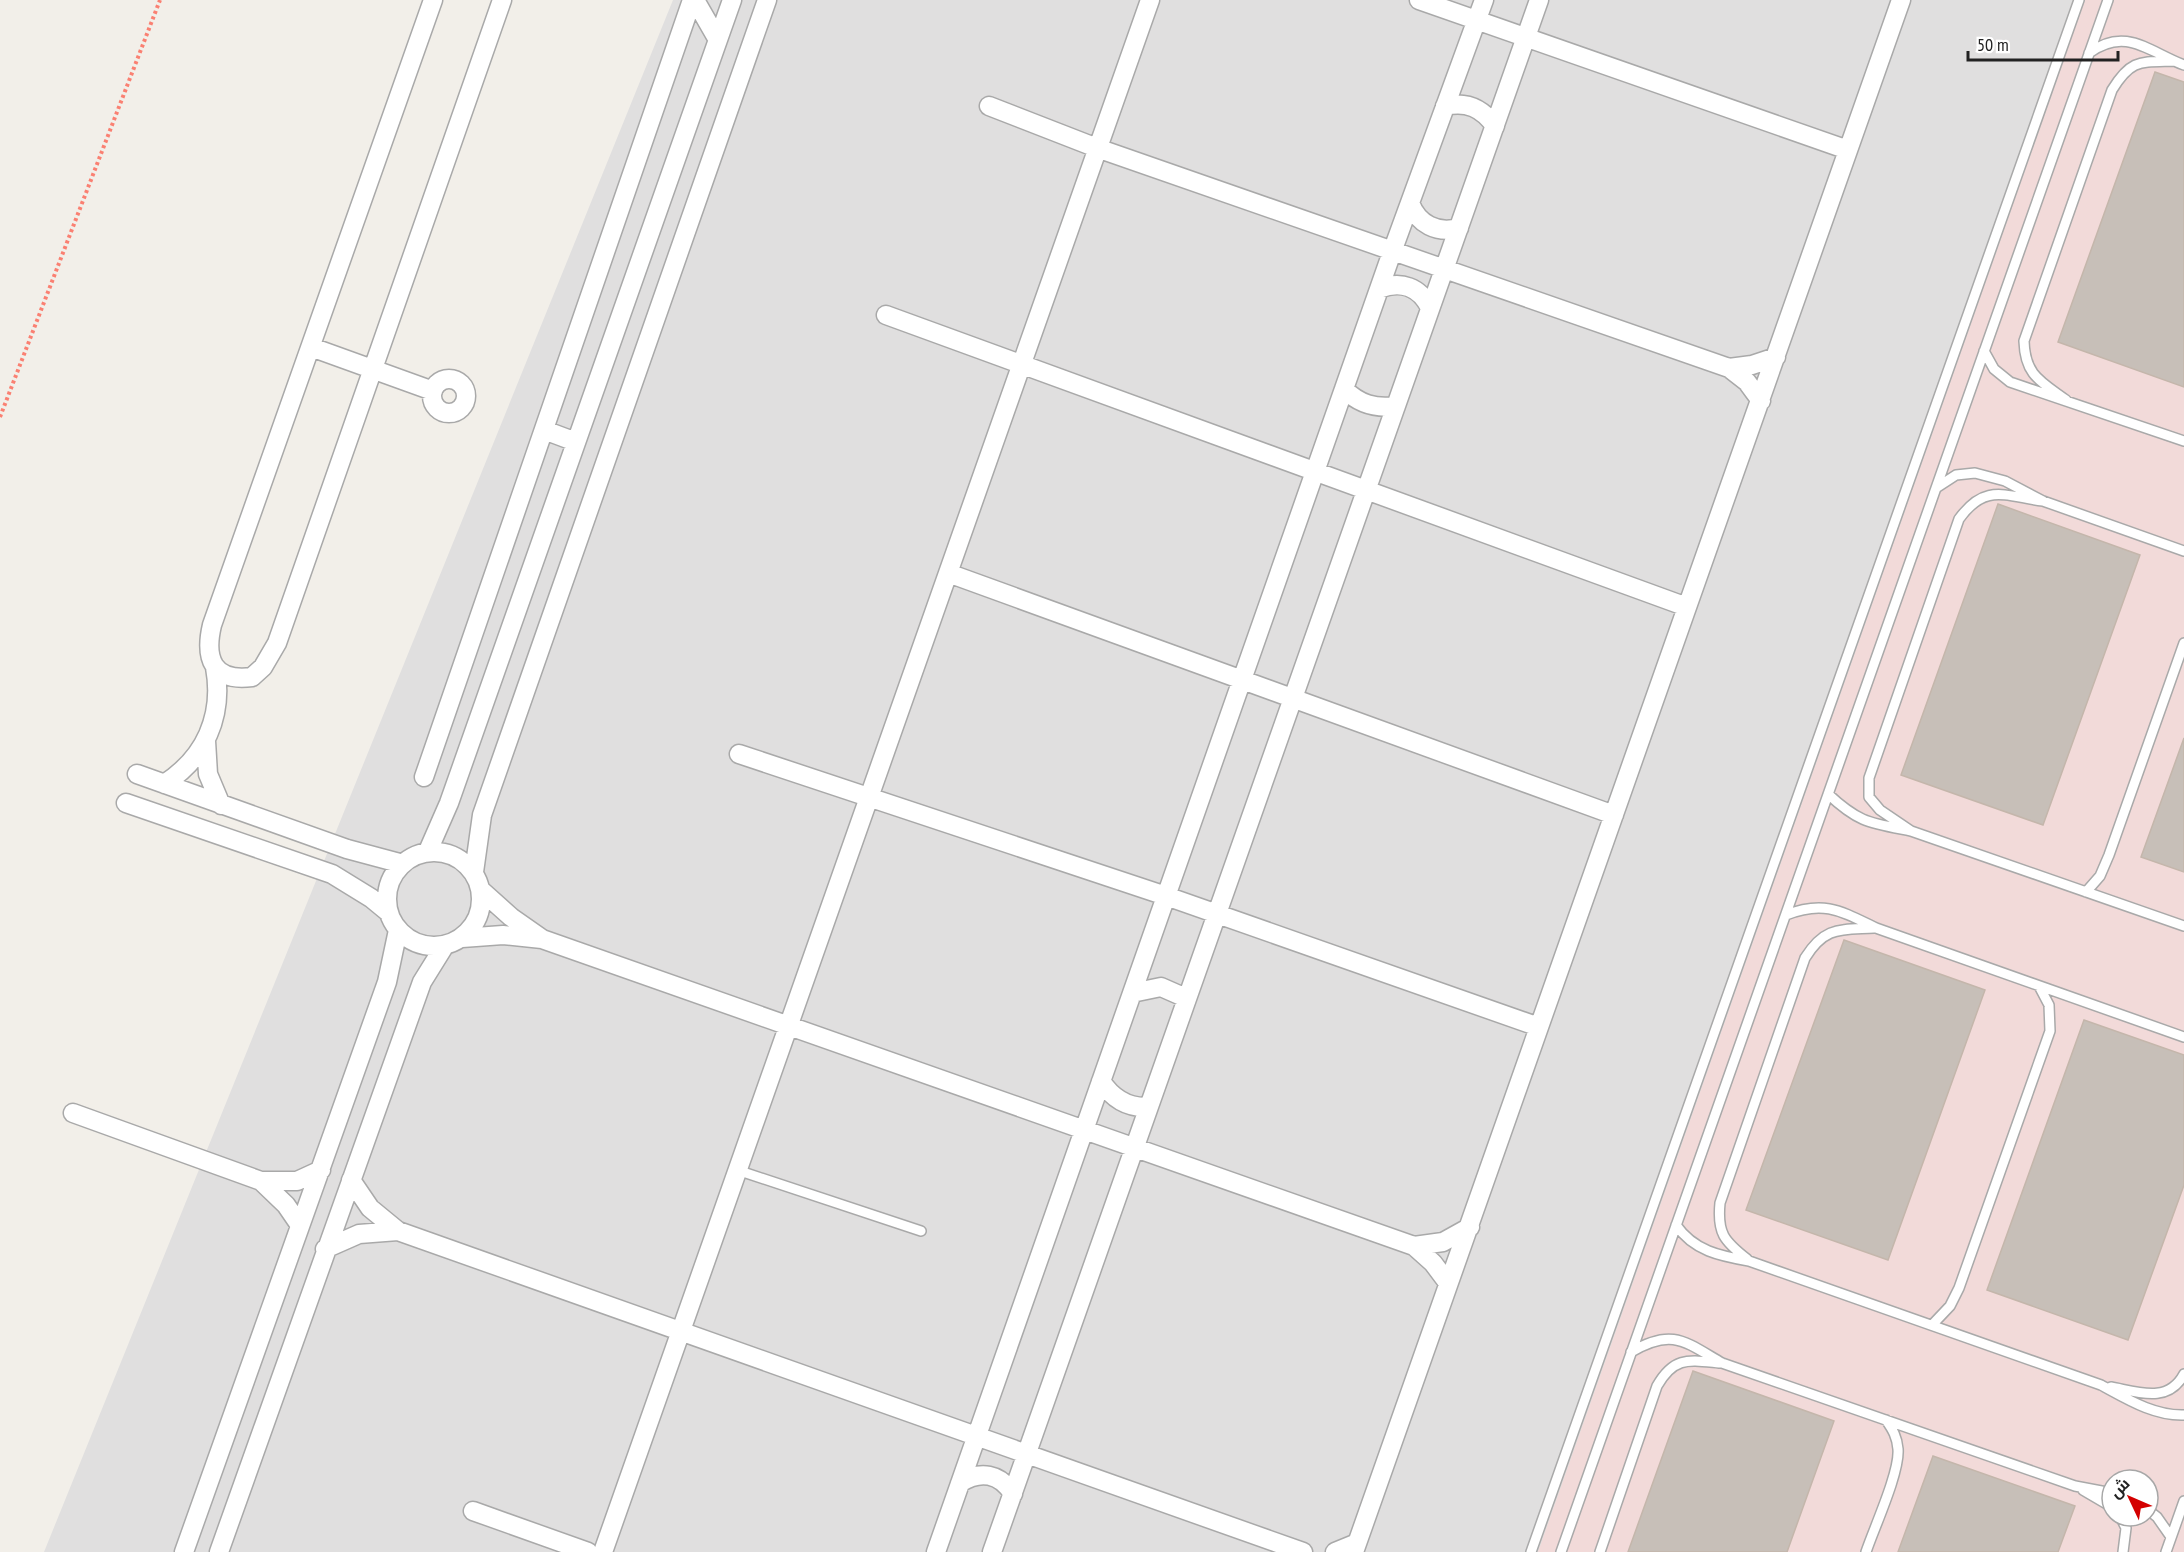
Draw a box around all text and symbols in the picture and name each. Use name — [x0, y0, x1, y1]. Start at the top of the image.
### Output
scale bar — [1968, 24, 2118, 62]
text: 50 m — [1977, 33, 2009, 56]
north arrow — [2100, 1468, 2160, 1528]
text: ش — [2105, 1473, 2134, 1502]

